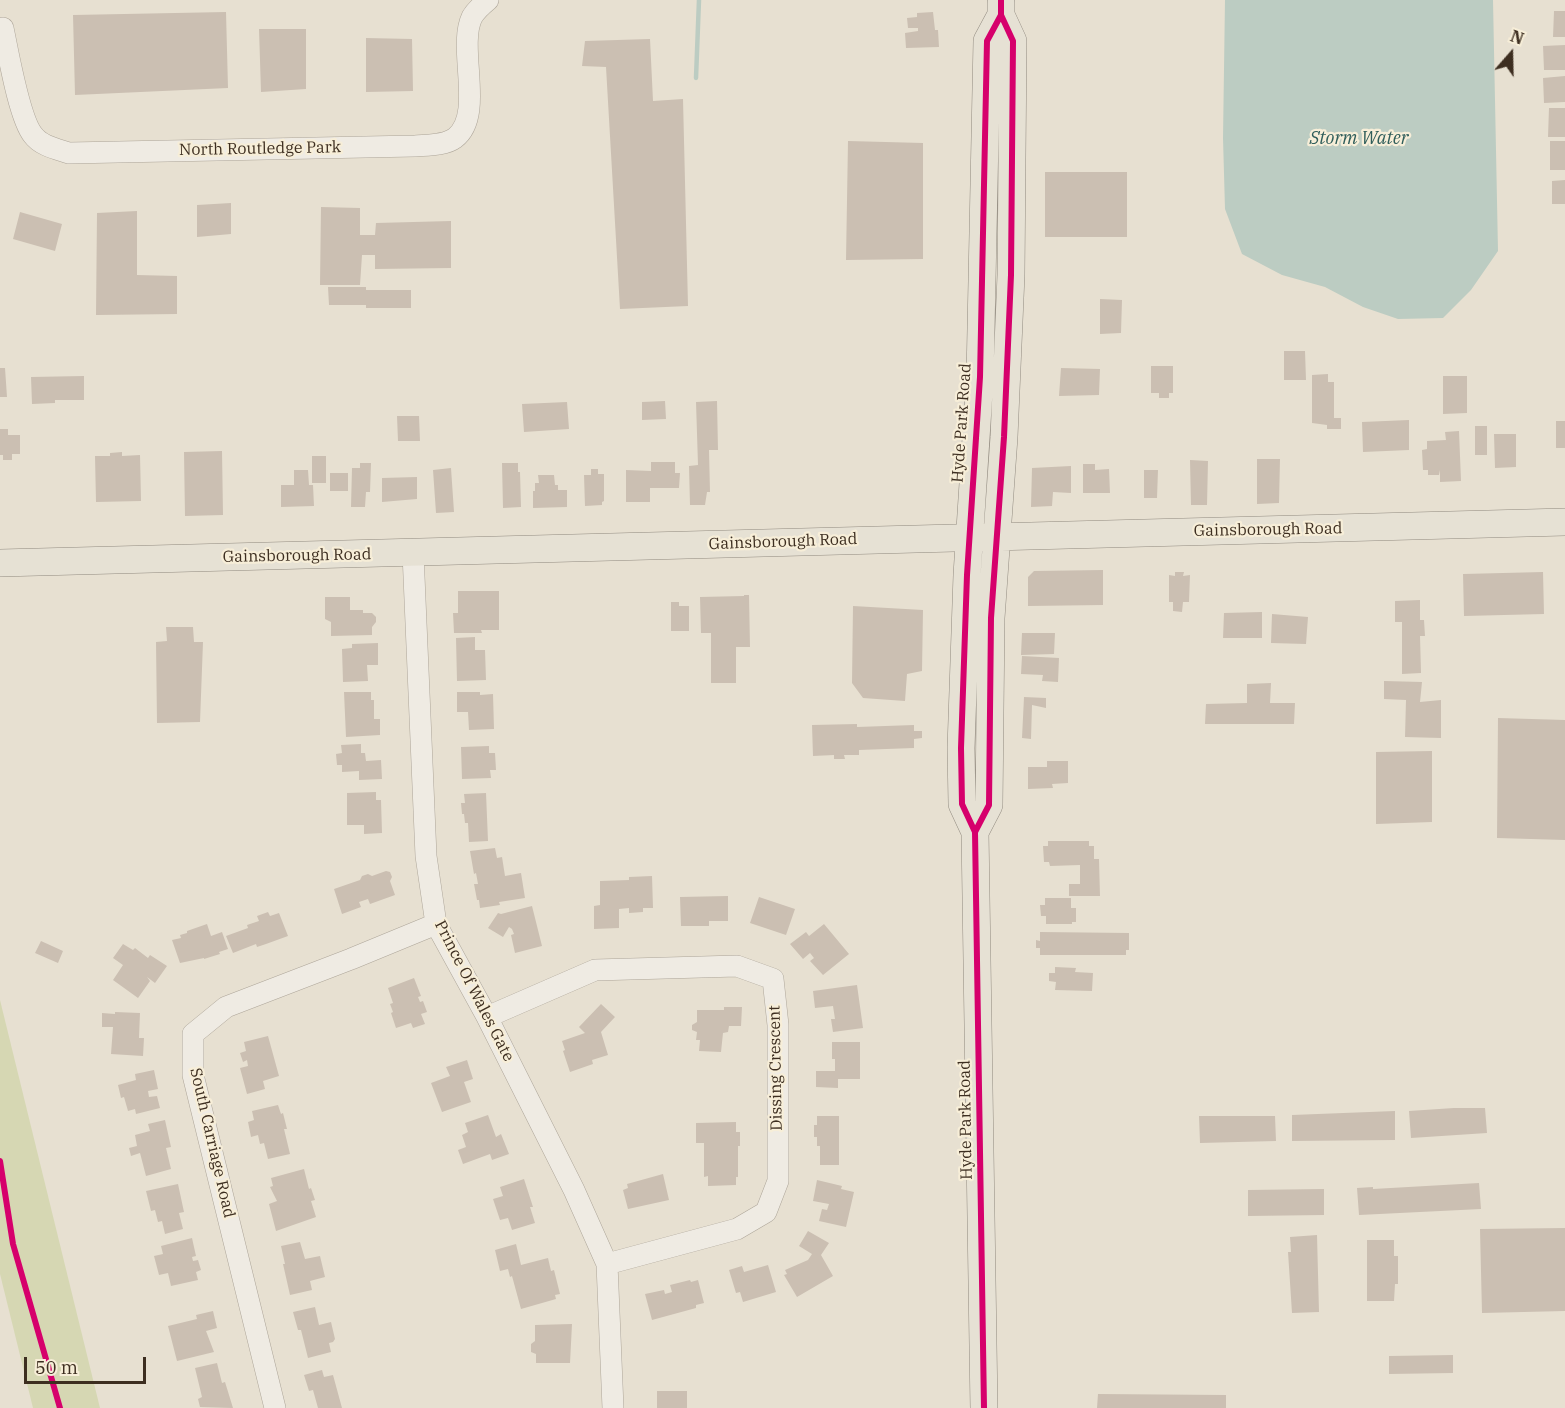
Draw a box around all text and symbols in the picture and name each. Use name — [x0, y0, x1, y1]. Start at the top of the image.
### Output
north arrow — [1481, 24, 1541, 84]
text: N — [1508, 26, 1527, 49]
water label: Storm Water — [1309, 128, 1409, 150]
street label: North Routledge Park — [179, 138, 341, 160]
street label: Hyde Park Road — [948, 363, 976, 483]
street label: Gainsborough Road — [1193, 519, 1343, 541]
street label: Gainsborough Road — [708, 530, 858, 554]
street label: Gainsborough Road — [222, 545, 372, 567]
street label: Prince Of Wales Gate — [430, 917, 518, 1065]
street label: Dissing Crescent — [765, 1005, 787, 1131]
street label: Hyde Park Road — [955, 1060, 977, 1180]
street label: South Carriage Road — [185, 1066, 239, 1220]
scale bar — [27, 1345, 148, 1383]
text: 50 m — [35, 1356, 78, 1379]

